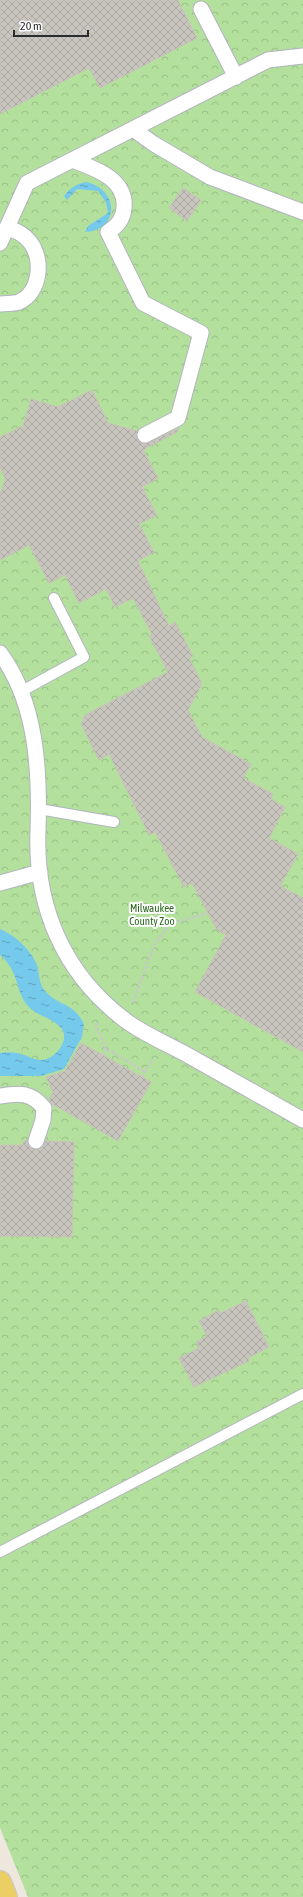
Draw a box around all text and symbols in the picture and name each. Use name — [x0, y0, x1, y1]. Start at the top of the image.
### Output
scale bar — [14, 12, 88, 38]
text: 20 m — [20, 19, 42, 33]
park label: Milwaukee County Zoo — [129, 902, 175, 927]

